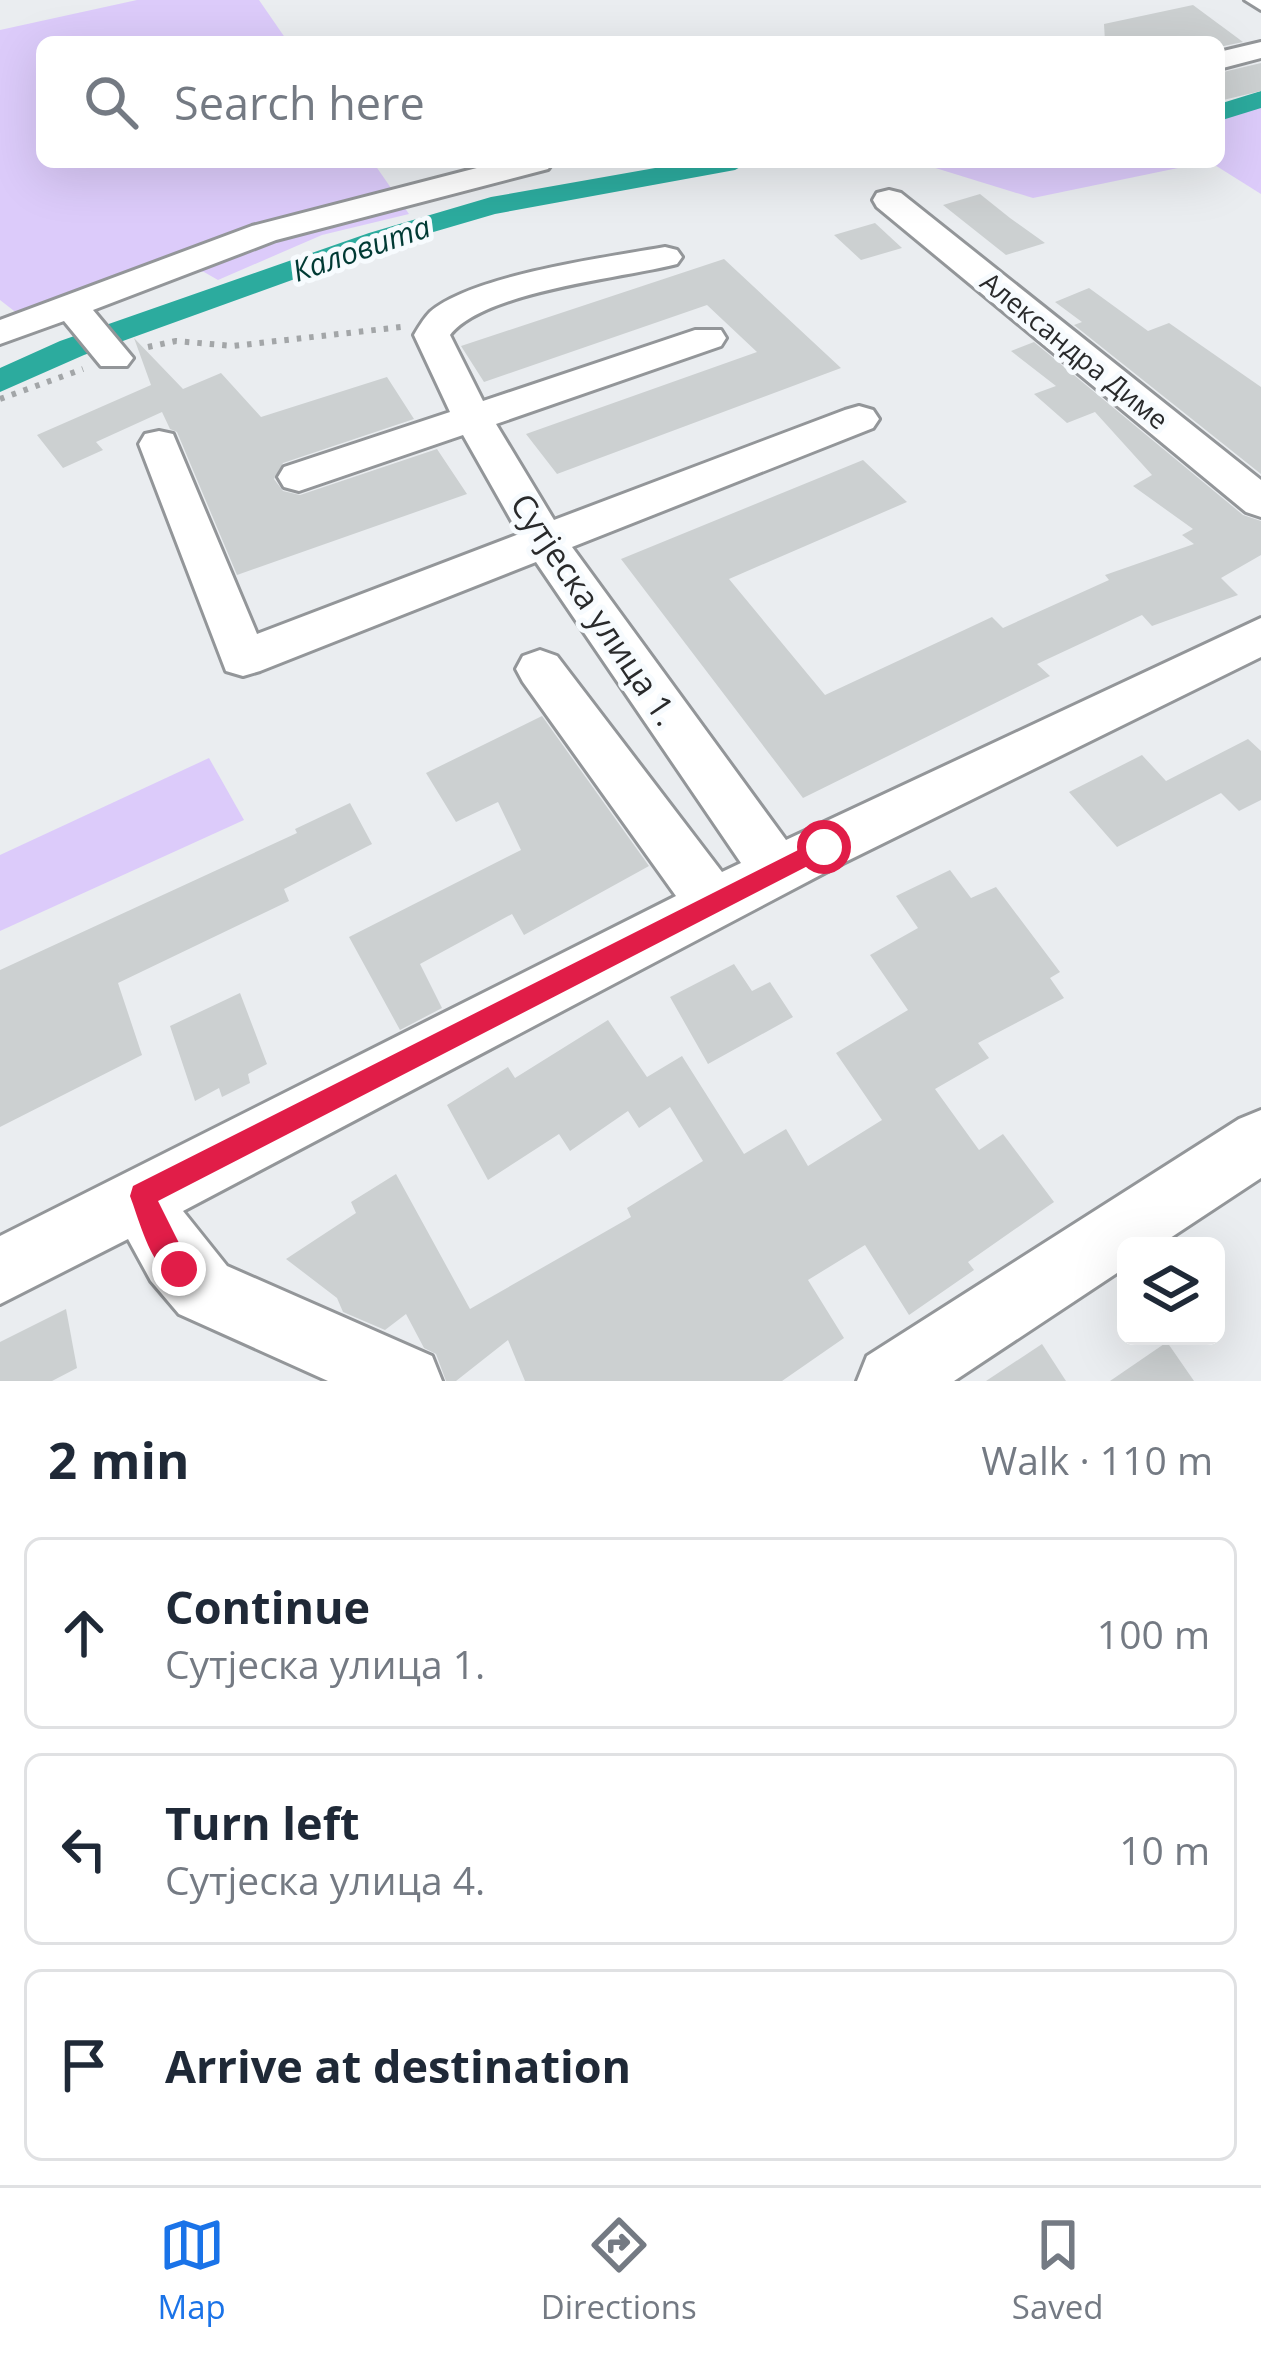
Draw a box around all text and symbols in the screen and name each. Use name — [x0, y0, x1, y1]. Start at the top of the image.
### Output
search box — [36, 36, 1225, 168]
icon: search — [78, 69, 144, 135]
text: Search here — [174, 72, 425, 133]
water label: Каловита — [287, 205, 435, 291]
street label: Александра Диме — [973, 263, 1177, 437]
street label: Сутјеска улица 1. — [501, 484, 689, 734]
route start — [797, 820, 851, 874]
map controls — [1117, 1237, 1225, 1345]
button: layers — [1117, 1237, 1225, 1345]
route end — [152, 1242, 206, 1296]
text: 2 min — [48, 1424, 190, 1494]
text: Walk · 110 m — [981, 1433, 1213, 1486]
text: Continue — [165, 1576, 370, 1637]
icon: ahead — [51, 1600, 117, 1666]
text: 100 m — [1097, 1607, 1210, 1660]
text: Сутјеска улица 1. — [165, 1637, 485, 1690]
text: Turn left — [165, 1792, 360, 1853]
icon: left — [51, 1816, 117, 1882]
text: 10 m — [1119, 1823, 1210, 1876]
text: Сутјеска улица 4. — [165, 1853, 485, 1906]
icon: arrive — [51, 2032, 117, 2098]
text: Arrive at destination — [165, 2035, 631, 2096]
tab: Map — [158, 2212, 226, 2329]
tab: Directions — [541, 2212, 697, 2329]
tab: Saved — [1012, 2212, 1103, 2329]

